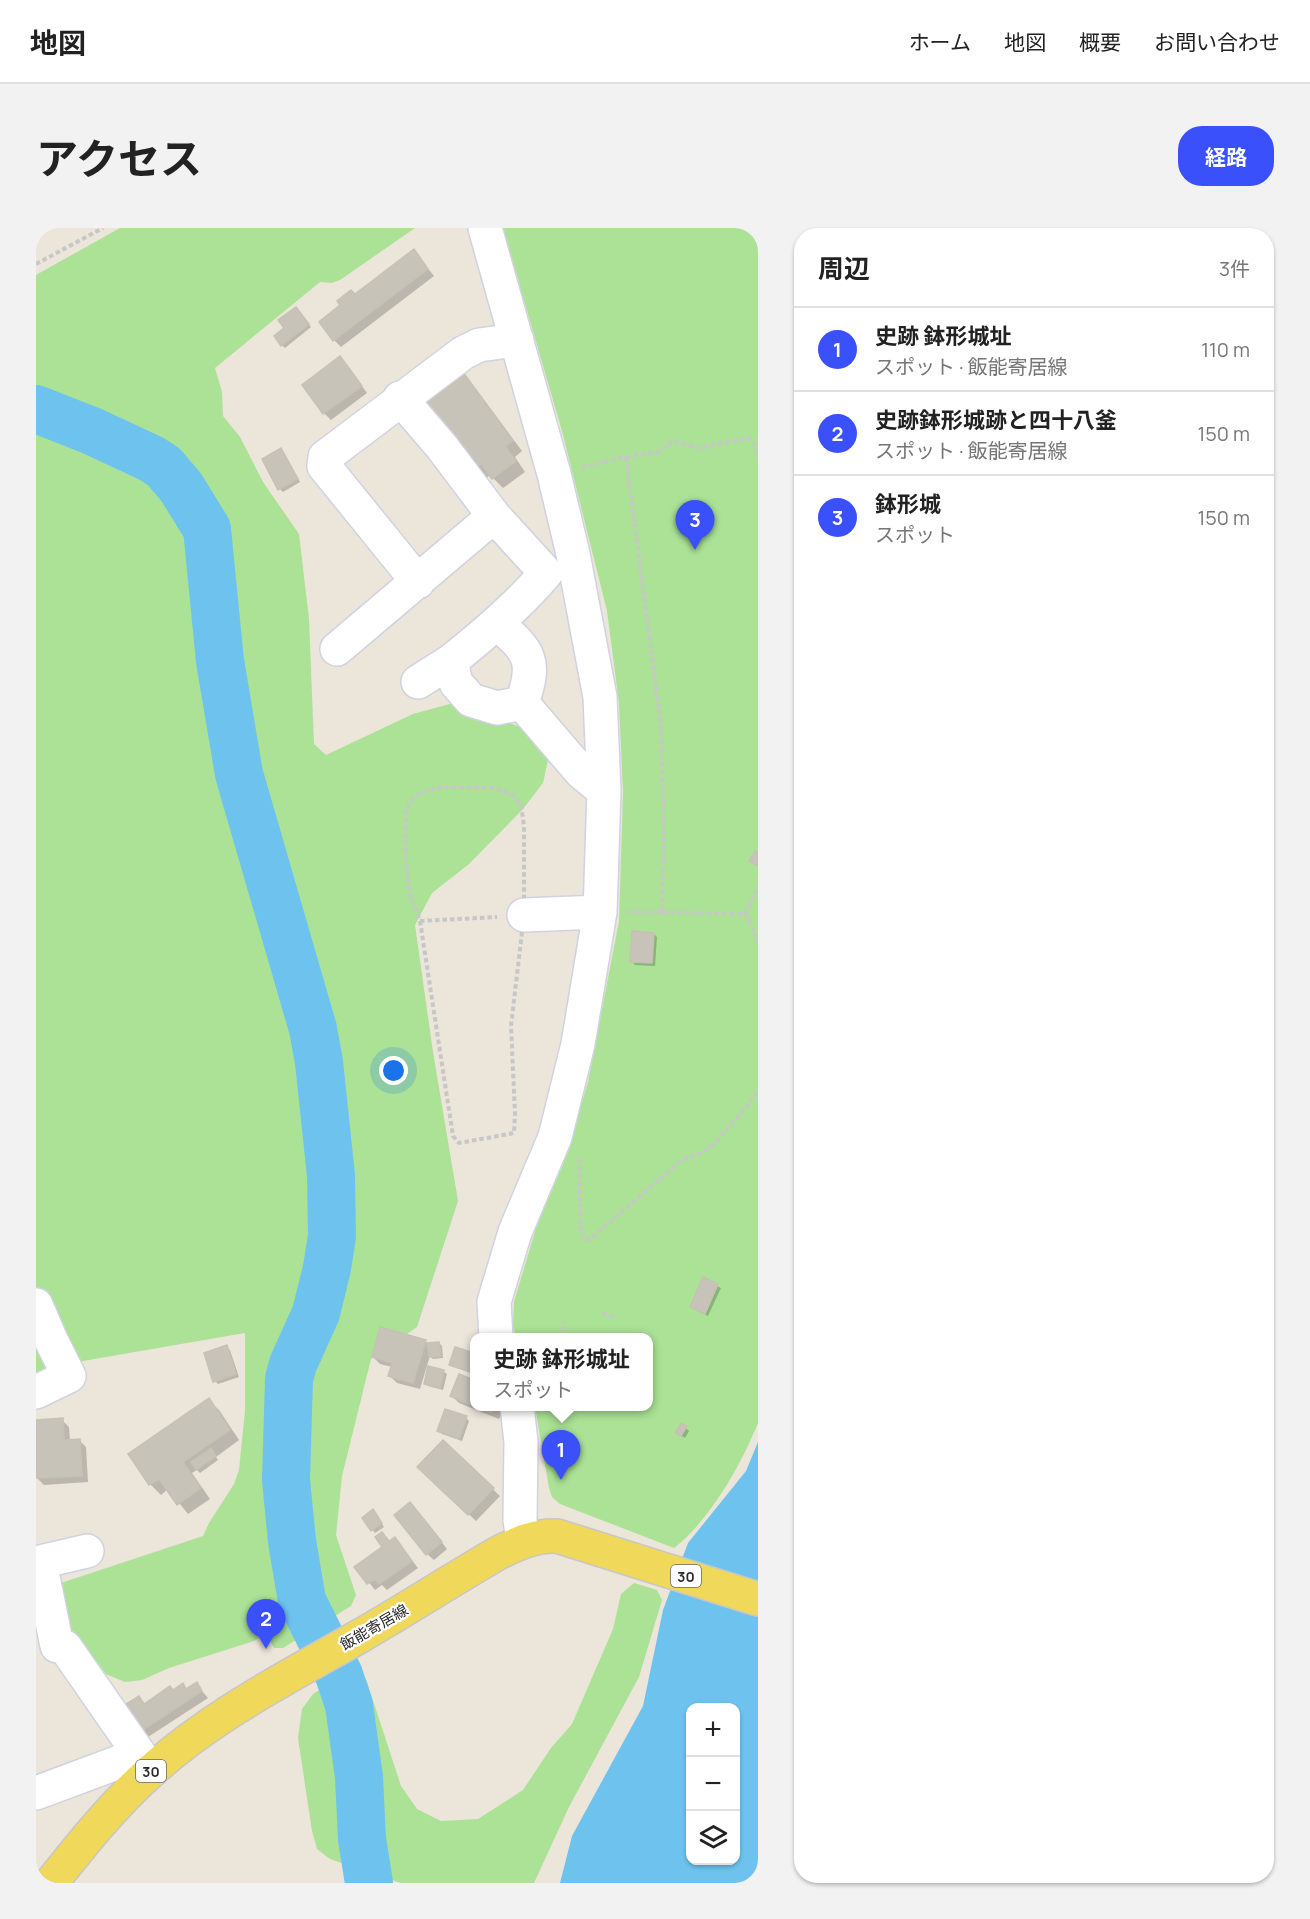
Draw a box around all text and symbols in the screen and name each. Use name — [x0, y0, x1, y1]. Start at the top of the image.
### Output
text: 地図 — [30, 23, 86, 61]
text: ホーム — [909, 28, 971, 56]
text: 地図 — [1004, 28, 1046, 56]
text: 概要 — [1079, 28, 1121, 56]
text: お問い合わせ — [1154, 28, 1280, 56]
button: 経路 — [1178, 126, 1274, 186]
text: アクセス — [36, 129, 202, 187]
text: 周辺 — [818, 250, 870, 286]
text: 3件 — [1219, 255, 1250, 282]
text: 史跡 鉢形城址 — [875, 321, 1011, 351]
text: 1 — [833, 336, 842, 363]
text: 110 m — [1201, 336, 1250, 363]
text: スポット · 飯能寄居線 — [875, 353, 1068, 380]
text: 史跡鉢形城跡と四十八釜 — [875, 405, 1117, 435]
text: 2 — [832, 420, 843, 447]
text: 150 m — [1197, 420, 1250, 447]
text: スポット · 飯能寄居線 — [875, 437, 1068, 464]
text: 鉢形城 — [875, 489, 941, 519]
pin: 3 — [676, 500, 714, 550]
text: 3 — [832, 504, 843, 531]
text: 150 m — [1197, 504, 1250, 531]
text: スポット — [875, 521, 955, 548]
your location — [379, 1056, 408, 1085]
popup — [470, 1333, 653, 1411]
text: 史跡 鉢形城址 — [493, 1344, 630, 1374]
text: スポット — [493, 1376, 573, 1403]
pin: 1 — [542, 1430, 580, 1480]
road number: 30 — [671, 1565, 701, 1587]
street label: 飯能寄居線 — [336, 1599, 412, 1655]
pin: 2 — [246, 1600, 286, 1649]
map controls — [686, 1703, 740, 1865]
button: + — [686, 1703, 740, 1757]
button: − — [686, 1757, 740, 1811]
road number: 30 — [136, 1760, 166, 1782]
button: layers — [686, 1811, 740, 1865]

